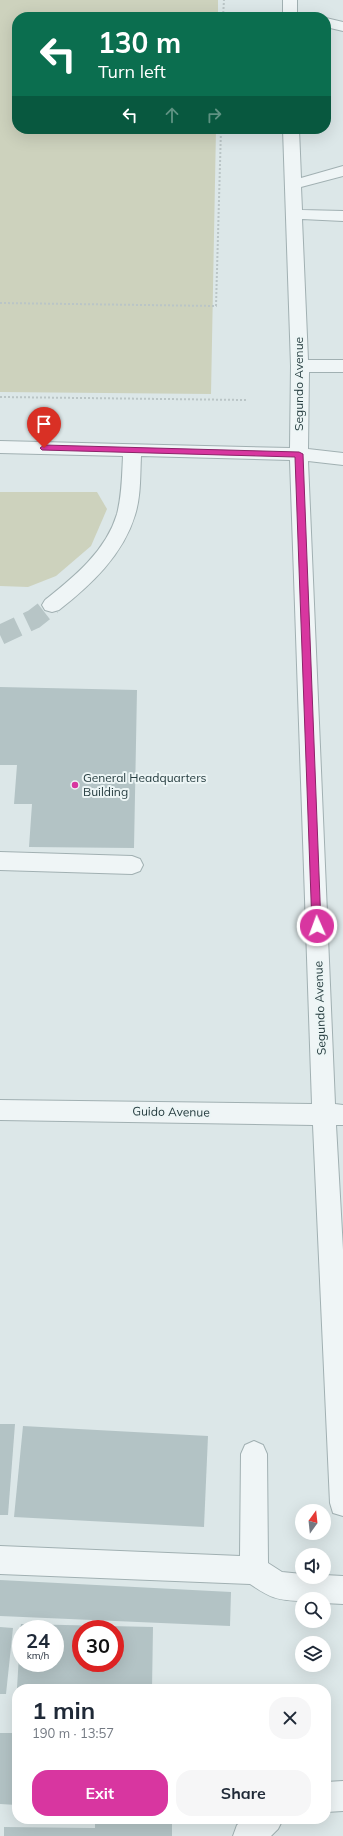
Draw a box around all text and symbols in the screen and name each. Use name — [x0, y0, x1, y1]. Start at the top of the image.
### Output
text: 130 m — [98, 25, 181, 60]
icon: left — [32, 28, 84, 80]
text: Turn left — [98, 60, 166, 83]
icon: left — [119, 104, 141, 126]
icon: ahead — [161, 104, 183, 126]
icon: right — [203, 104, 225, 126]
street label: Segundo Avenue — [291, 337, 306, 431]
pin — [27, 407, 61, 448]
icon: arrive — [33, 413, 55, 435]
place label: General Headquarters Building — [83, 770, 206, 799]
marker: General Headquarters Building — [70, 780, 80, 790]
position arrow — [296, 905, 338, 947]
street label: Segundo Avenue — [310, 961, 329, 1055]
street label: Guido Avenue — [132, 1103, 210, 1120]
north arrow — [295, 1504, 331, 1540]
map controls — [295, 1504, 331, 1672]
button: sound — [295, 1548, 331, 1584]
button: search — [295, 1592, 331, 1628]
speed limit sign: 30 — [72, 1620, 124, 1672]
text: 24 — [26, 1628, 50, 1653]
button: layers — [295, 1636, 331, 1672]
text: km/h — [27, 1649, 49, 1662]
text: 1 min — [32, 1695, 95, 1725]
button: close — [269, 1697, 311, 1739]
text: 190 m · 13:57 — [32, 1725, 114, 1741]
button: Exit — [32, 1770, 168, 1816]
button: Share — [176, 1770, 311, 1816]

